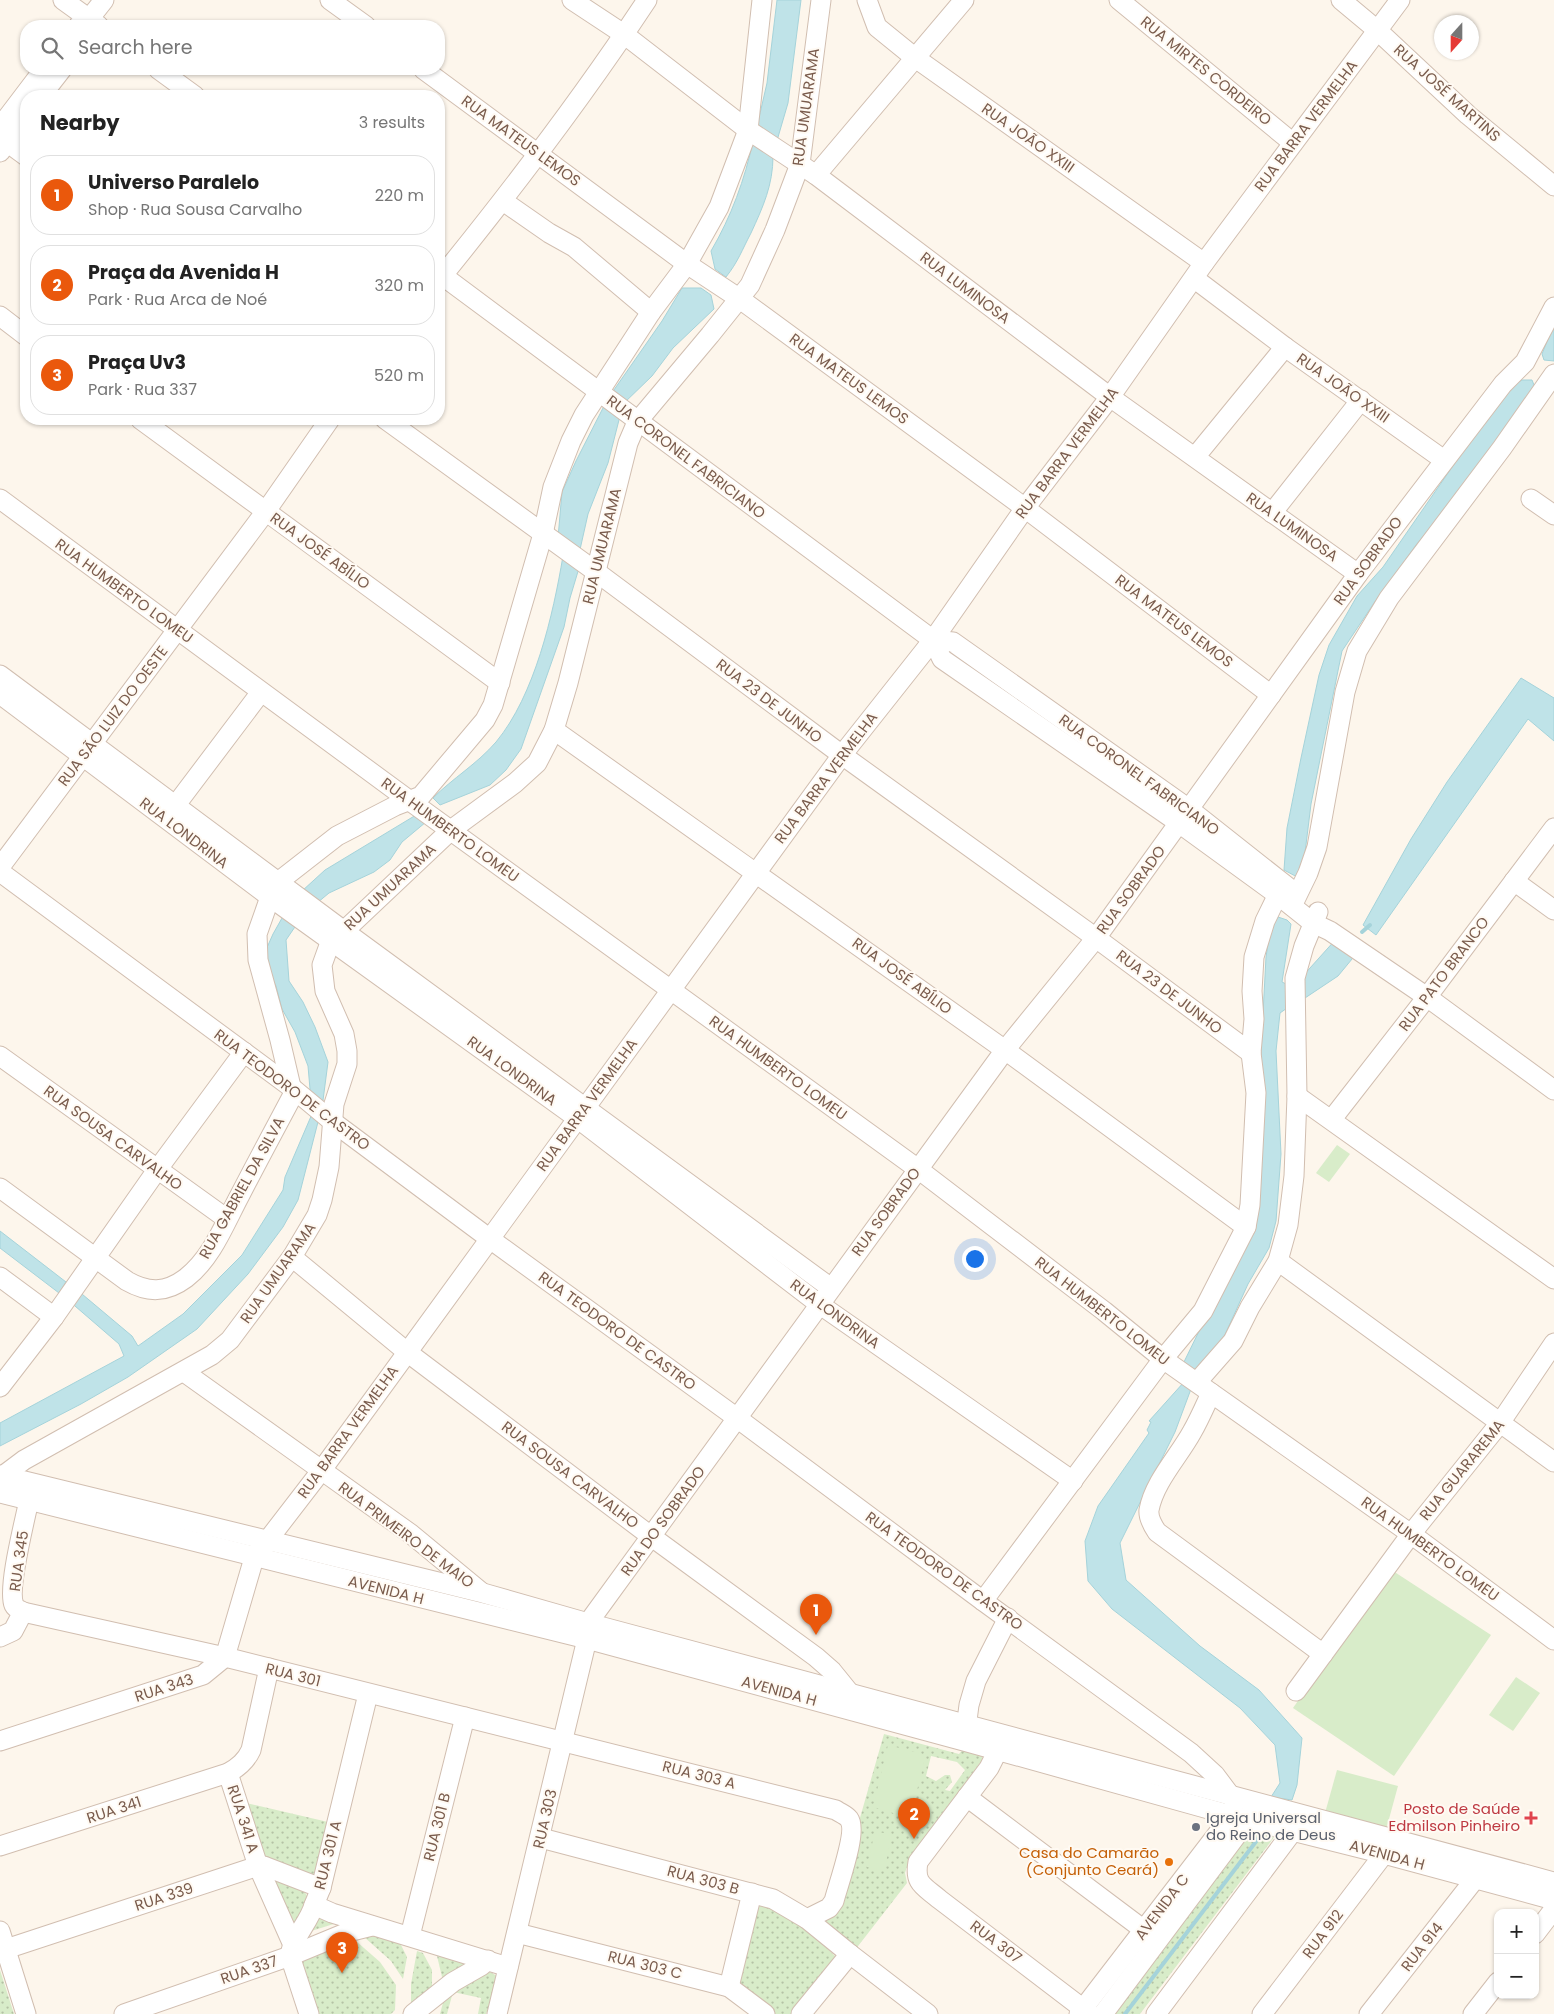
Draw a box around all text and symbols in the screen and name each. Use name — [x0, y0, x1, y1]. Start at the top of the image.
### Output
street label: RUA MIRTES CORDEIRO — [1136, 11, 1276, 130]
north arrow — [1434, 15, 1479, 60]
search box — [20, 20, 445, 75]
icon: search — [38, 34, 66, 62]
text: Search here — [78, 34, 192, 61]
street label: RUA JOSÉ MARTINS — [1389, 39, 1505, 146]
street label: RUA UMUARAMA — [787, 47, 824, 167]
street label: RUA BARRA VERMELHA — [1249, 56, 1362, 196]
street label: RUA MATEUS LEMOS — [457, 90, 585, 191]
street label: RUA JOÃO XXIII — [978, 98, 1079, 177]
text: Nearby — [40, 108, 120, 137]
text: 3 results — [359, 111, 425, 134]
text: Universo Paralelo — [88, 169, 259, 196]
text: 1 — [54, 184, 60, 207]
text: 220 m — [375, 184, 424, 207]
text: Shop · Rua Sousa Carvalho — [88, 198, 302, 221]
street label: RUA LUMINOSA — [916, 247, 1015, 328]
text: Praça da Avenida H — [88, 259, 279, 286]
text: 2 — [52, 274, 62, 297]
text: 320 m — [375, 274, 424, 297]
text: Park · Rua Arca de Noé — [88, 288, 267, 311]
street label: RUA MATEUS LEMOS — [785, 328, 913, 429]
street label: RUA JOÃO XXIII — [1293, 348, 1394, 427]
text: Praça Uv3 — [88, 349, 186, 376]
text: 3 — [52, 364, 62, 387]
text: 520 m — [374, 364, 424, 387]
text: Park · Rua 337 — [88, 378, 197, 401]
street label: RUA BARRA VERMELHA — [1010, 383, 1123, 523]
street label: RUA CORONEL FABRICIANO — [603, 390, 770, 523]
street label: RUA UMUARAMA — [577, 486, 626, 606]
street label: RUA LUMINOSA — [1242, 487, 1342, 566]
street label: RUA JOSÉ ABÍLIO — [266, 507, 375, 594]
street label: RUA SOBRADO — [1328, 512, 1407, 609]
street label: RUA HUMBERTO LOMEU — [51, 533, 198, 648]
street label: RUA MATEUS LEMOS — [1111, 569, 1238, 672]
street label: RUA SÃO LUIZ DO OESTE — [53, 641, 172, 790]
street label: RUA 23 DE JUNHO — [712, 654, 827, 748]
street label: RUA BARRA VERMELHA — [769, 708, 882, 848]
street label: RUA CORONEL FABRICIANO — [1055, 709, 1224, 840]
street label: RUA HUMBERTO LOMEU — [377, 772, 524, 887]
street label: RUA LONDRINA — [136, 792, 233, 873]
street label: RUA UMUARAMA — [339, 838, 440, 935]
street label: RUA SOBRADO — [1091, 841, 1170, 938]
street label: RUA PATO BRANCO — [1394, 912, 1494, 1035]
street label: RUA JOSÉ ABÍLIO — [848, 932, 957, 1019]
street label: RUA 23 DE JUNHO — [1112, 945, 1227, 1039]
street label: RUA HUMBERTO LOMEU — [705, 1010, 852, 1125]
street label: RUA TEODORO DE CASTRO — [210, 1024, 375, 1155]
street label: RUA LONDRINA — [463, 1031, 561, 1110]
street label: RUA BARRA VERMELHA — [531, 1034, 642, 1175]
street label: RUA SOUSA CARVALHO — [40, 1080, 187, 1195]
street label: RUA GABRIEL DA SILVA — [194, 1113, 289, 1263]
street label: RUA SOBRADO — [846, 1163, 925, 1260]
street label: RUA UMUARAMA — [235, 1218, 320, 1327]
your location — [962, 1246, 988, 1272]
street label: RUA HUMBERTO LOMEU — [1031, 1251, 1174, 1370]
street label: RUA TEODORO DE CASTRO — [534, 1266, 701, 1395]
street label: RUA LONDRINA — [786, 1274, 884, 1353]
street label: RUA BARRA VERMELHA — [292, 1361, 403, 1502]
street label: RUA GUARAREMA — [1414, 1415, 1509, 1525]
street label: RUA SOUSA CARVALHO — [497, 1416, 643, 1533]
street label: RUA DO SOBRADO — [616, 1461, 710, 1580]
street label: RUA PRIMEIRO DE MAIO — [334, 1477, 479, 1593]
street label: RUA HUMBERTO LOMEU — [1357, 1491, 1504, 1606]
street label: RUA TEODORO DE CASTRO — [861, 1506, 1028, 1635]
street label: RUA 345 — [4, 1529, 33, 1593]
street label: AVENIDA H — [346, 1570, 426, 1609]
pin: 1 — [800, 1594, 832, 1635]
street label: RUA 301 — [263, 1658, 323, 1692]
street label: RUA 343 — [132, 1668, 196, 1707]
street label: AVENIDA H — [739, 1670, 819, 1711]
street label: RUA 303 A — [660, 1755, 738, 1794]
street label: RUA 341 A — [223, 1782, 264, 1856]
street label: RUA 303 — [527, 1787, 562, 1851]
street label: RUA 341 — [84, 1791, 144, 1828]
street label: RUA 301 B — [418, 1791, 455, 1863]
pin: 2 — [898, 1798, 930, 1839]
place label: Posto de Saúde Edmilson Pinheiro — [1389, 1798, 1520, 1836]
place label: Igreja Universal do Reino de Deus — [1206, 1807, 1336, 1845]
marker: Posto de Saúde Edmilson Pinheiro — [1524, 1811, 1538, 1825]
street label: RUA 301 A — [309, 1818, 346, 1892]
marker: Igreja Universal do Reino de Deus — [1190, 1821, 1202, 1833]
street label: AVENIDA H — [1347, 1834, 1427, 1875]
place label: Casa do Camarão (Conjunto Ceará) — [1019, 1842, 1159, 1880]
marker: Casa do Camarão (Conjunto Ceará) — [1163, 1856, 1175, 1868]
street label: RUA 303 B — [665, 1860, 741, 1899]
street label: AVENIDA C — [1130, 1869, 1194, 1944]
street label: RUA 339 — [132, 1877, 196, 1916]
street label: RUA 912 — [1297, 1905, 1348, 1962]
map controls — [1494, 1909, 1539, 1999]
button: + — [1494, 1909, 1539, 1954]
street label: RUA 307 — [966, 1915, 1027, 1968]
street label: RUA 914 — [1396, 1918, 1447, 1976]
pin: 3 — [326, 1932, 358, 1973]
street label: RUA 303 C — [606, 1945, 685, 1984]
street label: RUA 337 — [217, 1950, 280, 1989]
button: − — [1494, 1954, 1539, 1999]

